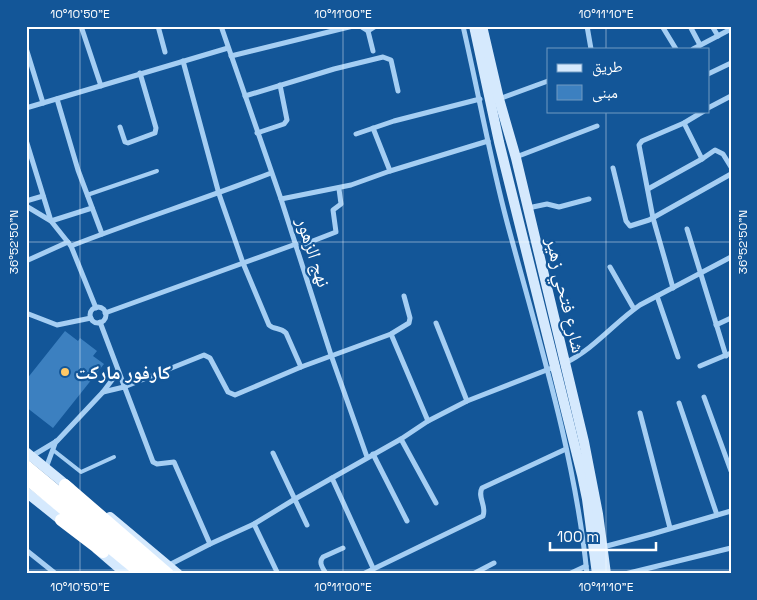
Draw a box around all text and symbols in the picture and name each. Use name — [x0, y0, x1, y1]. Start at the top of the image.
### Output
text: 10°10'50"E — [50, 6, 110, 22]
text: 10°11'00"E — [314, 6, 372, 22]
text: 10°11'10"E — [579, 6, 634, 22]
legend — [547, 48, 710, 112]
text: طريق — [592, 57, 623, 77]
text: مبنى — [592, 83, 618, 103]
text: 36°52'50"N — [6, 210, 22, 274]
text: 36°52'50"N — [735, 210, 751, 274]
street label: نهج الزهور — [290, 213, 337, 290]
street label: شارع فتحي زهير — [537, 234, 591, 356]
place label: كارفور ماركت — [75, 360, 172, 385]
marker: كارفور ماركت — [59, 366, 71, 378]
scale bar — [550, 520, 656, 552]
text: 100 m — [557, 527, 599, 546]
text: 10°10'50"E — [50, 579, 110, 595]
text: 10°11'00"E — [314, 579, 372, 595]
text: 10°11'10"E — [579, 579, 634, 595]

